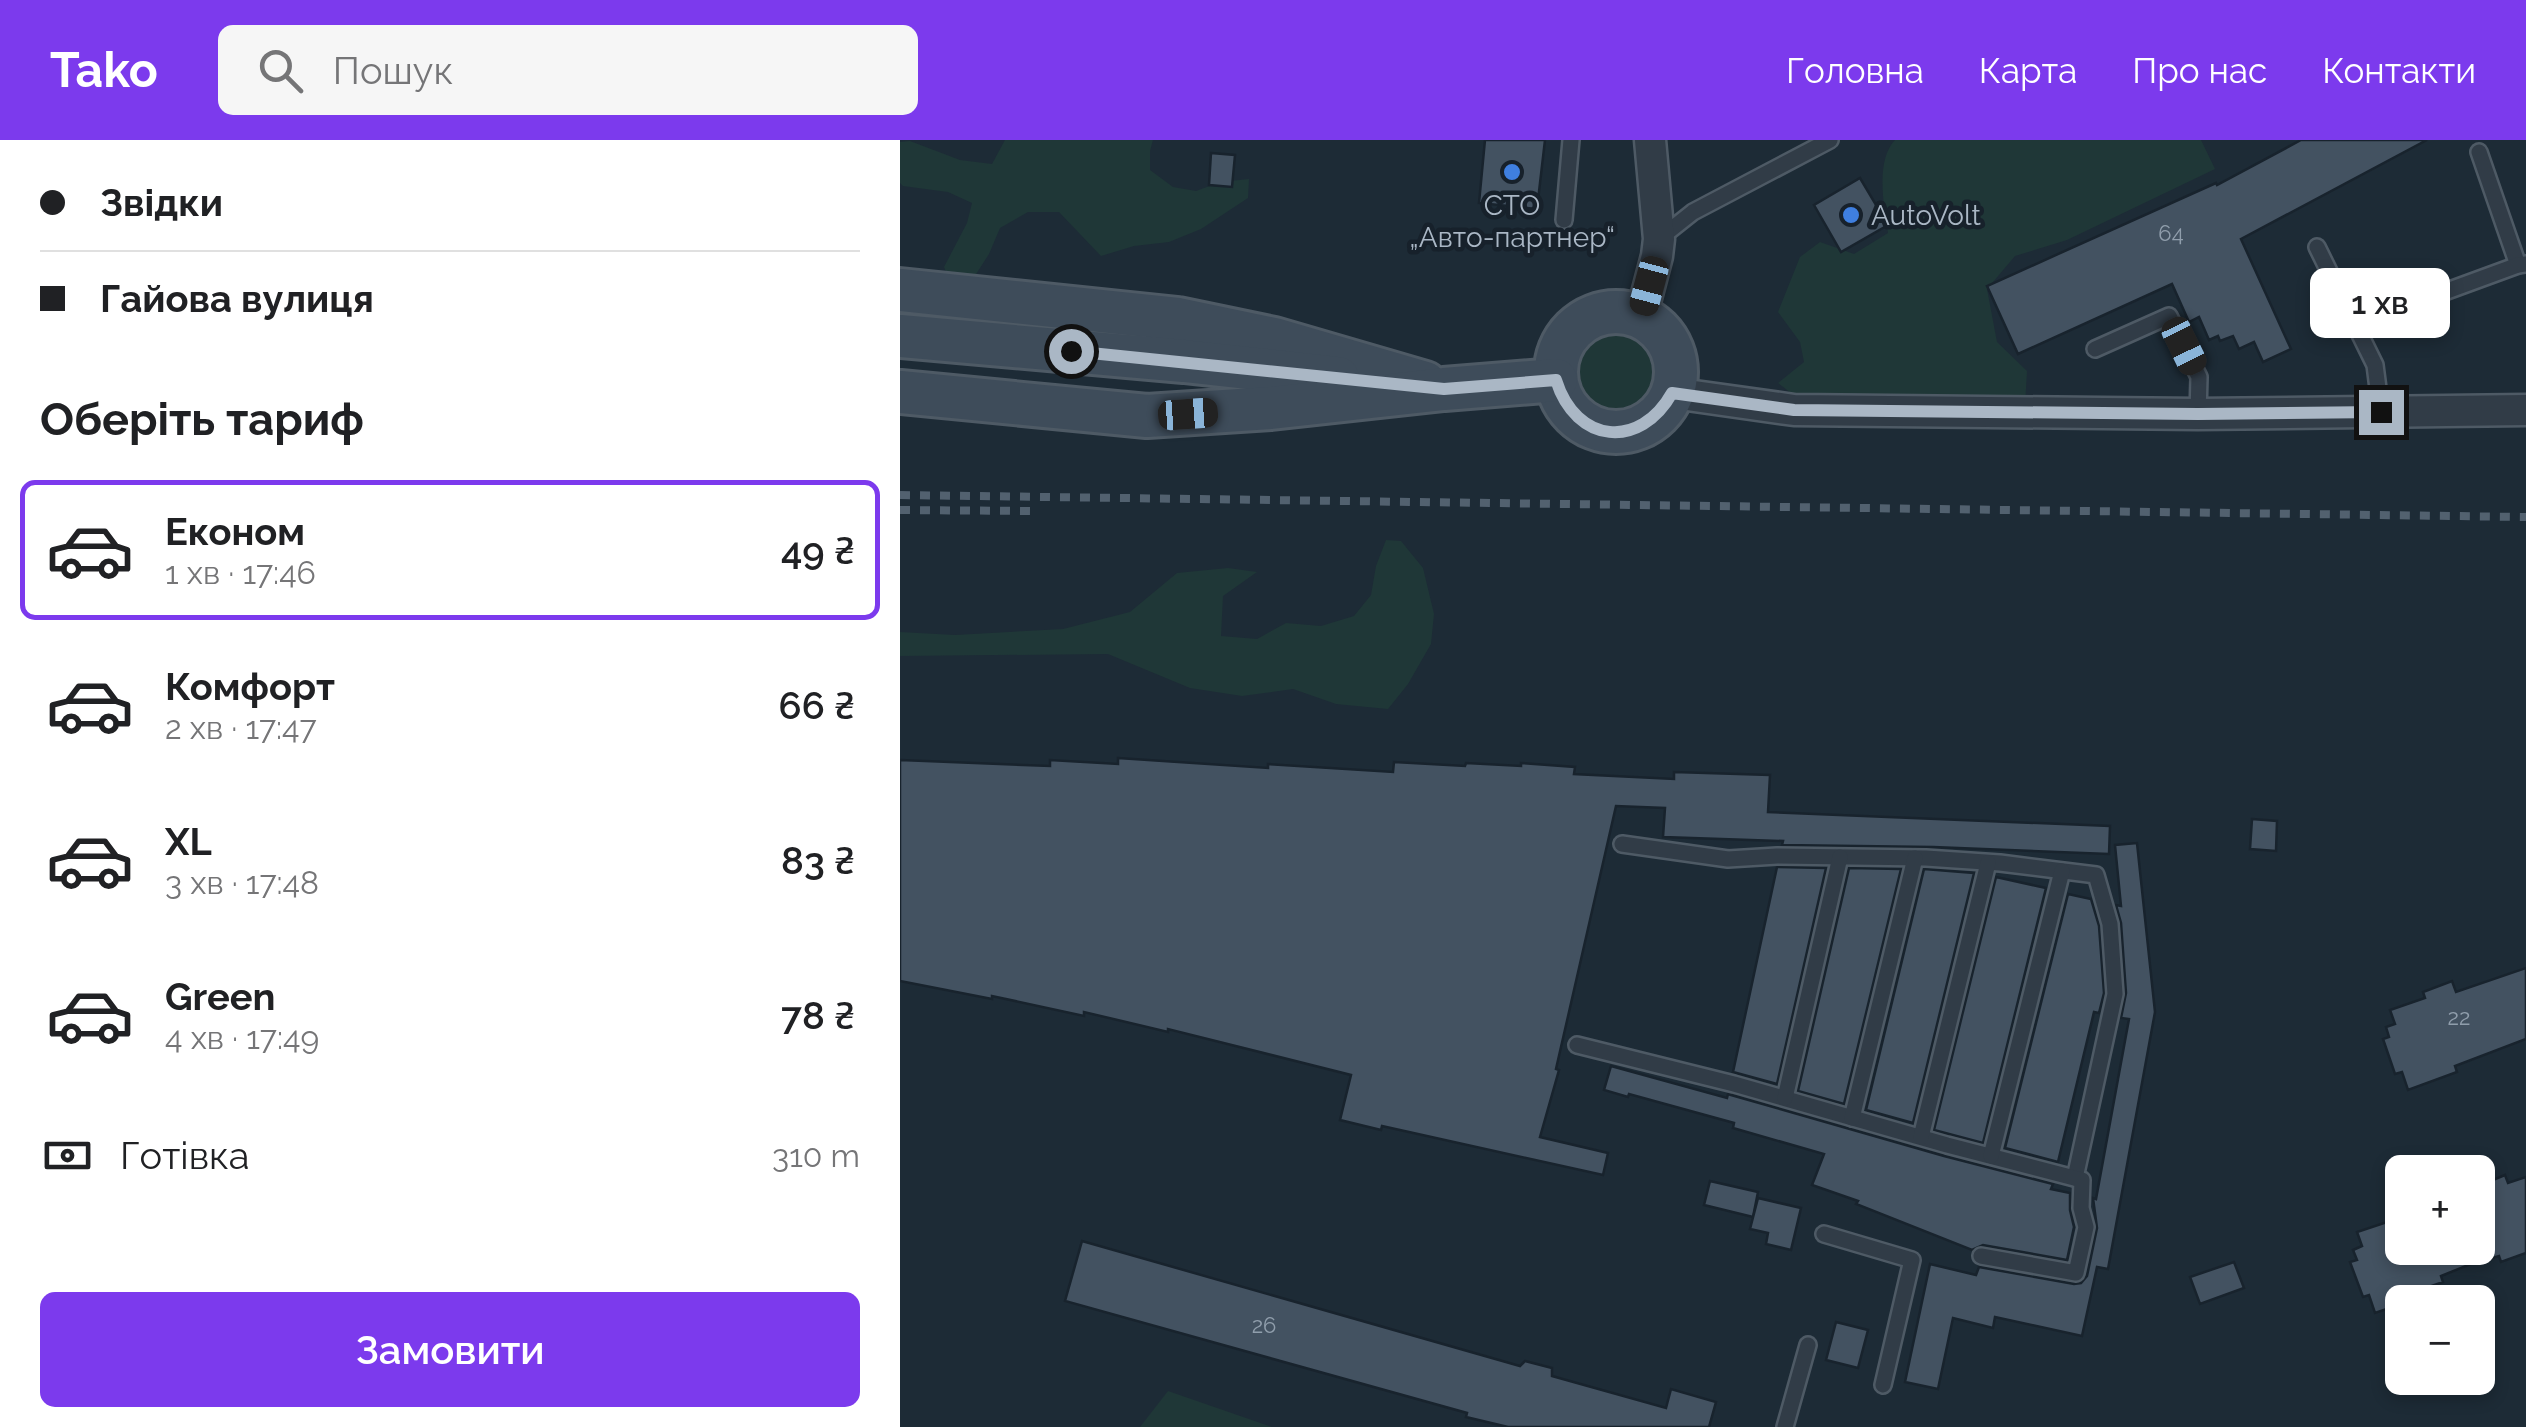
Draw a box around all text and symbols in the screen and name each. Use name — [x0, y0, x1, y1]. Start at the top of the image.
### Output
search box — [218, 25, 918, 115]
text: Tako — [50, 42, 158, 98]
icon: search — [253, 43, 308, 98]
text: Пошук — [333, 48, 453, 93]
text: Головна — [1786, 50, 1924, 91]
text: Карта — [1979, 50, 2077, 91]
text: Про нас — [2132, 50, 2267, 91]
text: Контакти — [2322, 50, 2476, 91]
marker: СТО „Авто-партнер“ — [1501, 161, 1523, 183]
text: Звідки — [100, 180, 223, 225]
place label: СТО „Авто-партнер“ — [1409, 189, 1615, 254]
place label: AutoVolt — [1871, 199, 1982, 232]
marker: AutoVolt — [1840, 204, 1862, 226]
house number: 64 — [2158, 220, 2184, 246]
car — [1627, 253, 1671, 319]
callout: 1 хв — [2311, 267, 2451, 337]
text: Гайова вулиця — [100, 276, 374, 321]
text: 1 хв — [2351, 284, 2409, 321]
car — [2157, 312, 2211, 380]
route start — [1049, 329, 1094, 374]
route end — [2359, 390, 2404, 435]
text: Оберіть тариф — [40, 393, 364, 446]
car — [1157, 397, 1219, 431]
icon: car — [45, 505, 135, 595]
text: Економ — [165, 509, 305, 554]
text: 49 ₴ — [781, 528, 855, 573]
text: 1 хв · 17:46 — [165, 554, 316, 591]
icon: car — [45, 660, 135, 750]
text: Комфорт — [165, 664, 335, 709]
text: 66 ₴ — [779, 683, 855, 728]
text: 2 хв · 17:47 — [165, 709, 317, 746]
icon: car — [45, 815, 135, 905]
text: XL — [165, 819, 212, 864]
text: 83 ₴ — [781, 838, 855, 883]
text: 3 хв · 17:48 — [165, 864, 319, 901]
icon: car — [45, 970, 135, 1060]
text: Green — [165, 974, 275, 1019]
text: 78 ₴ — [781, 993, 855, 1038]
house number: 22 — [2448, 1004, 2470, 1030]
text: 4 хв · 17:49 — [165, 1019, 319, 1056]
icon: cash — [40, 1128, 95, 1183]
text: Готівка — [120, 1133, 249, 1178]
text: 310 m — [772, 1137, 860, 1174]
map controls — [2385, 1155, 2495, 1395]
button: + — [2385, 1155, 2495, 1265]
button: − — [2385, 1285, 2495, 1395]
button: Замовити — [40, 1292, 860, 1407]
house number: 26 — [1252, 1312, 1276, 1338]

